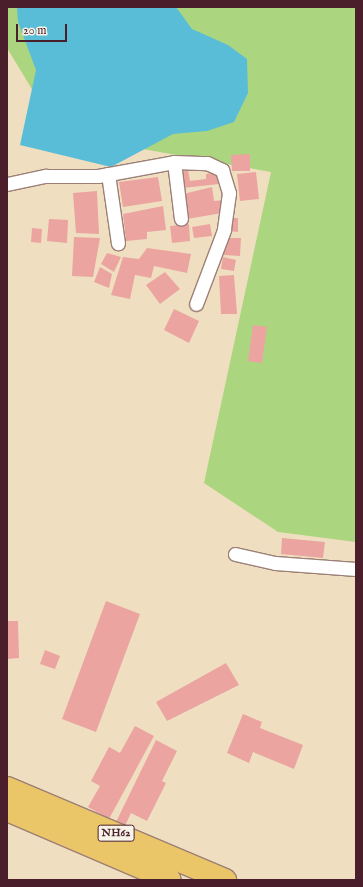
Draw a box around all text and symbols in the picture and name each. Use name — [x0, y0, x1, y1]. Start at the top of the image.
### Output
scale bar — [18, 16, 69, 42]
text: 20 m — [23, 23, 46, 38]
road number: NH62 — [97, 824, 135, 842]

